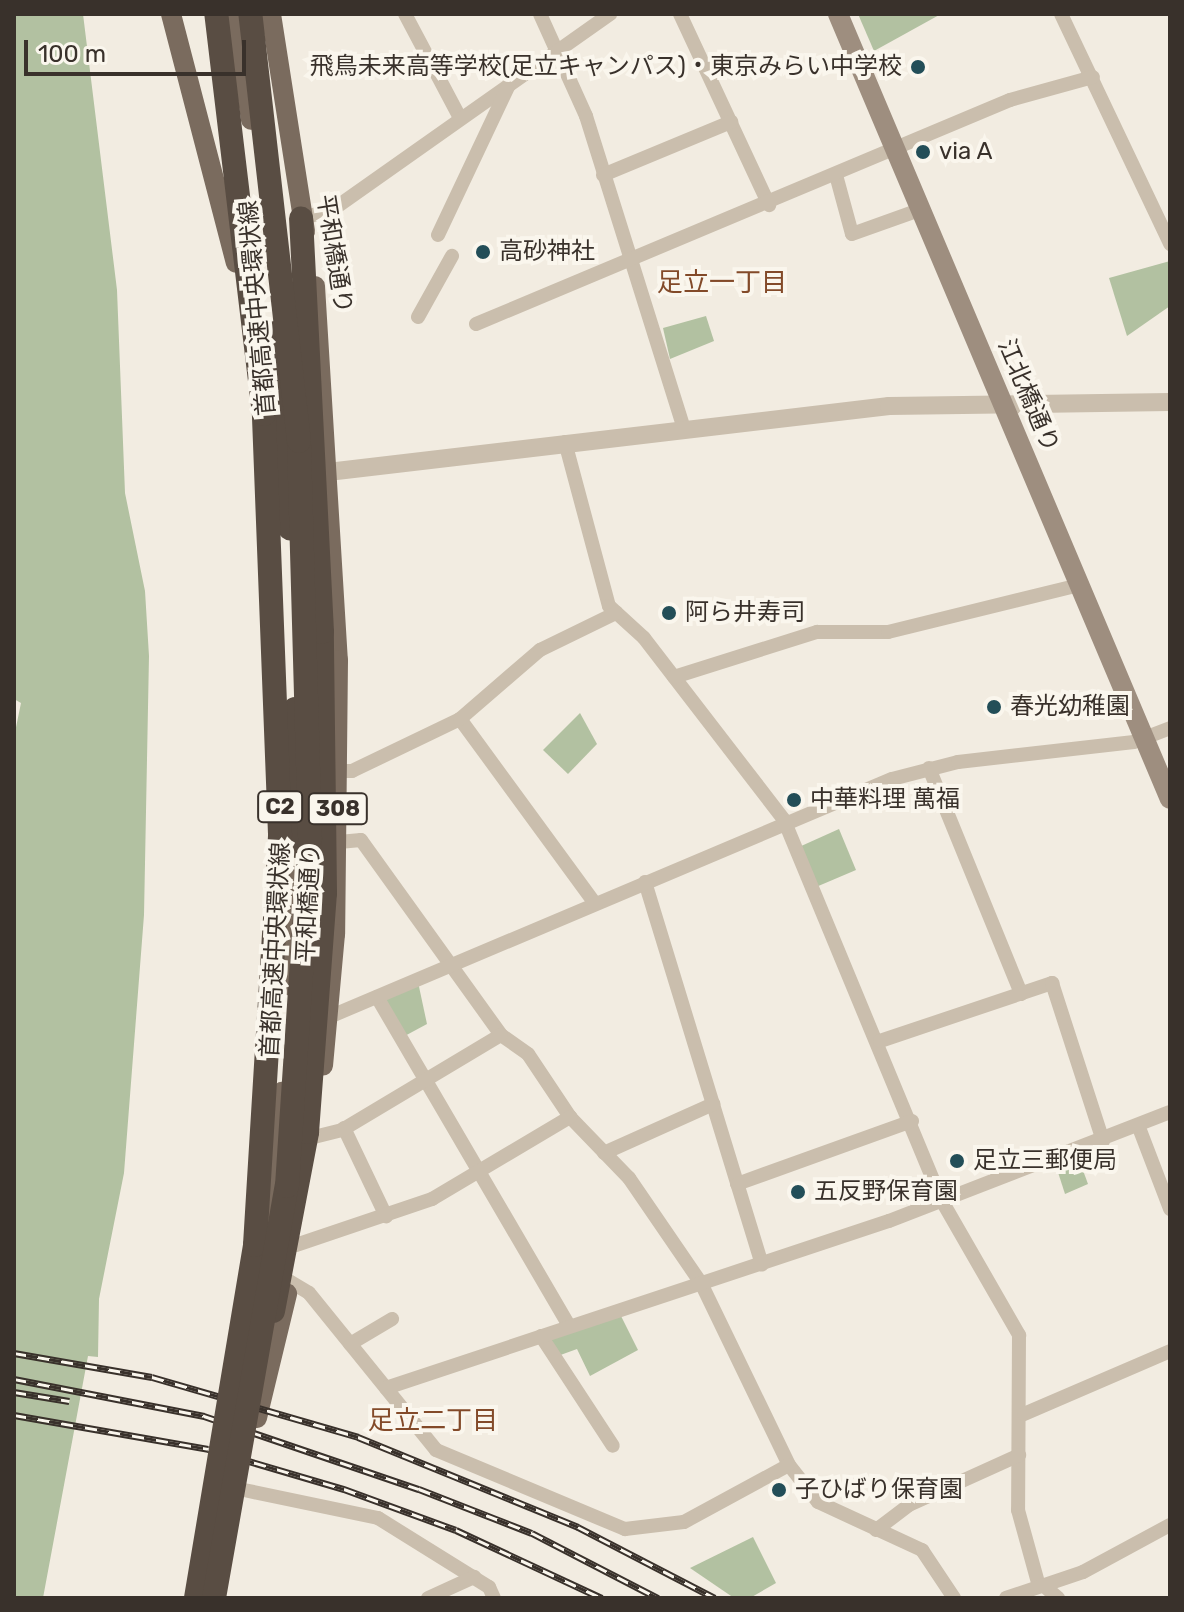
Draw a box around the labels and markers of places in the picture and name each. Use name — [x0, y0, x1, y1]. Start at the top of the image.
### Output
place label: 飛鳥未来高等学校(足立キャンパス)・東京みらい中学校 — [310, 53, 902, 81]
marker: 飛鳥未来高等学校(足立キャンパス)・東京みらい中学校 — [909, 58, 927, 76]
place label: via A — [939, 138, 993, 166]
marker: via A — [914, 143, 932, 161]
place label: 高砂神社 — [499, 238, 595, 266]
marker: 高砂神社 — [474, 243, 492, 261]
place label: 阿ら井寿司 — [685, 599, 805, 627]
marker: 阿ら井寿司 — [660, 604, 678, 622]
place label: 春光幼稚園 — [1010, 693, 1130, 721]
marker: 春光幼稚園 — [985, 698, 1003, 716]
place label: 中華料理 萬福 — [810, 786, 960, 814]
marker: 中華料理 萬福 — [785, 791, 803, 809]
place label: 足立三郵便局 — [973, 1147, 1117, 1175]
marker: 足立三郵便局 — [948, 1152, 966, 1170]
place label: 五反野保育園 — [814, 1178, 958, 1206]
marker: 五反野保育園 — [789, 1183, 807, 1201]
place label: 子ひばり保育園 — [795, 1476, 963, 1504]
marker: 子ひばり保育園 — [770, 1481, 788, 1499]

